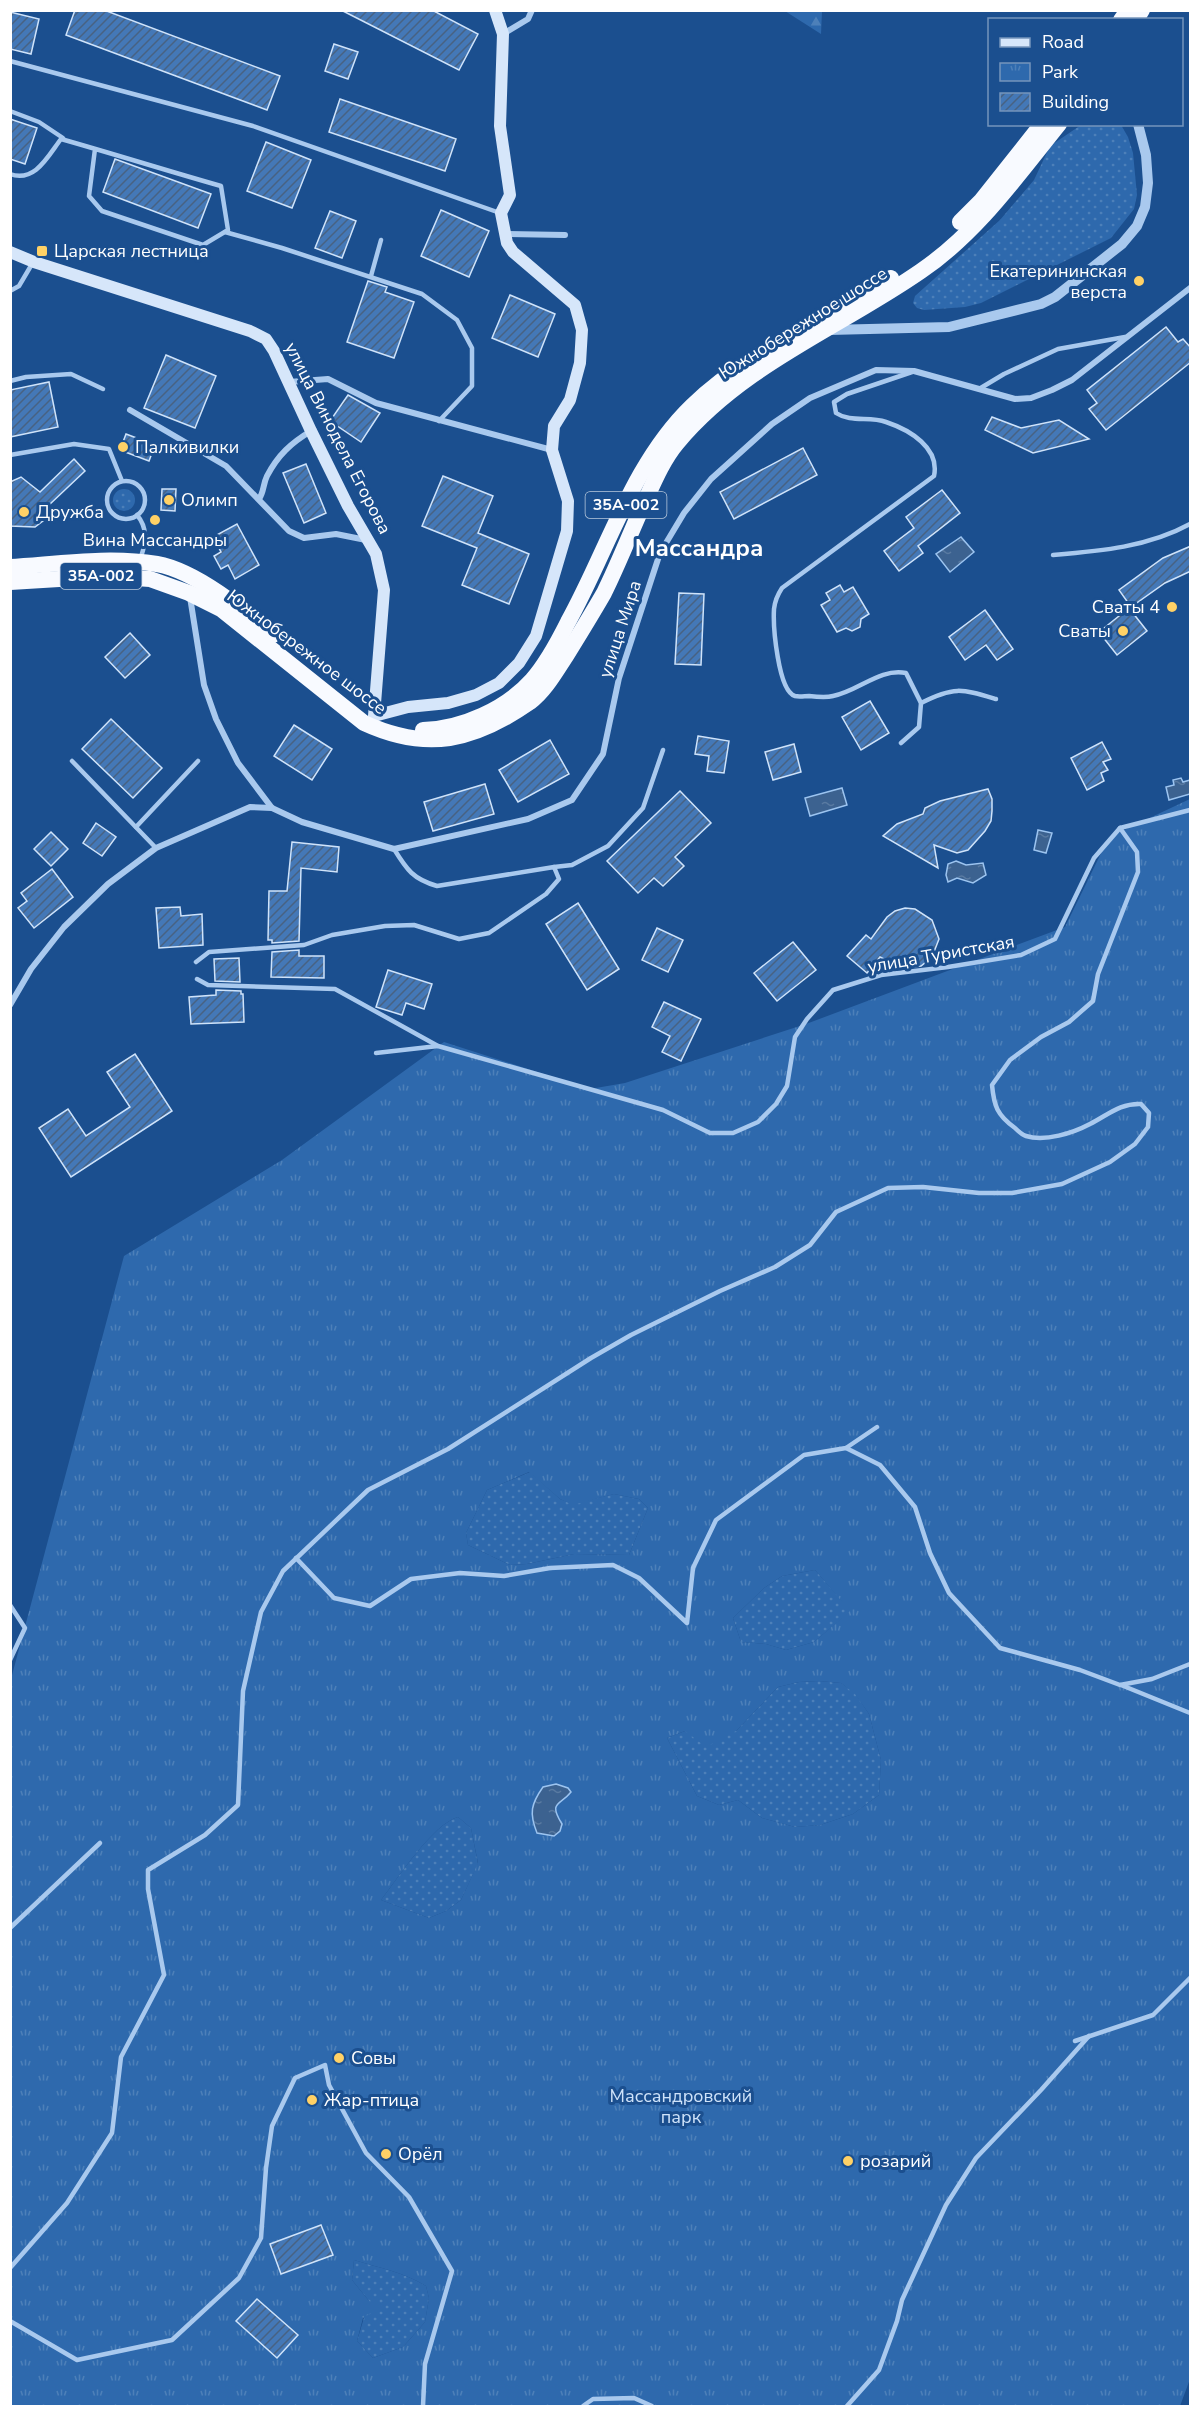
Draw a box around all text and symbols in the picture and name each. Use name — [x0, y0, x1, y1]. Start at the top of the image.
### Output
legend — [988, 18, 1183, 126]
text: Road — [1042, 30, 1084, 54]
text: Park — [1042, 60, 1079, 84]
text: Building — [1042, 90, 1109, 114]
place label: Царская лестница — [54, 239, 209, 263]
marker: Царская лестница — [35, 244, 49, 258]
place label: Екатерининская верста — [989, 259, 1127, 304]
street label: Южнобережное шоссе — [714, 261, 892, 385]
marker: Екатерининская верста — [1132, 274, 1146, 288]
street label: улица Винодела Егорова — [279, 338, 397, 538]
place label: Палкивилки — [135, 435, 239, 459]
marker: Палкивилки — [116, 440, 130, 454]
place label: Олимп — [181, 488, 238, 512]
road number: 35А-002 — [586, 492, 666, 518]
marker: Олимп — [162, 493, 176, 507]
place label: Дружба — [36, 500, 104, 524]
marker: Дружба — [17, 505, 31, 519]
marker: Вина Массандры — [148, 513, 162, 527]
place label: Вина Массандры — [83, 528, 227, 552]
district label: Массандра — [635, 532, 763, 564]
road number: 35А-002 — [60, 563, 142, 589]
street label: улица Мира — [593, 577, 647, 681]
street label: Южнобережное шоссе — [222, 584, 392, 720]
place label: Сваты 4 — [1092, 595, 1160, 619]
marker: Сваты 4 — [1165, 600, 1179, 614]
place label: Сваты — [1058, 619, 1111, 643]
marker: Сваты — [1116, 624, 1130, 638]
street label: улица Туристская — [866, 929, 1016, 979]
place label: Совы — [351, 2046, 396, 2070]
marker: Совы — [332, 2051, 346, 2065]
park label: Массандровский парк — [610, 2084, 752, 2129]
place label: Жар-птица — [324, 2088, 419, 2112]
marker: Жар-птица — [305, 2093, 319, 2107]
place label: Орёл — [398, 2142, 443, 2166]
marker: Орёл — [379, 2147, 393, 2161]
place label: розарий — [860, 2149, 931, 2173]
marker: розарий — [841, 2154, 855, 2168]

